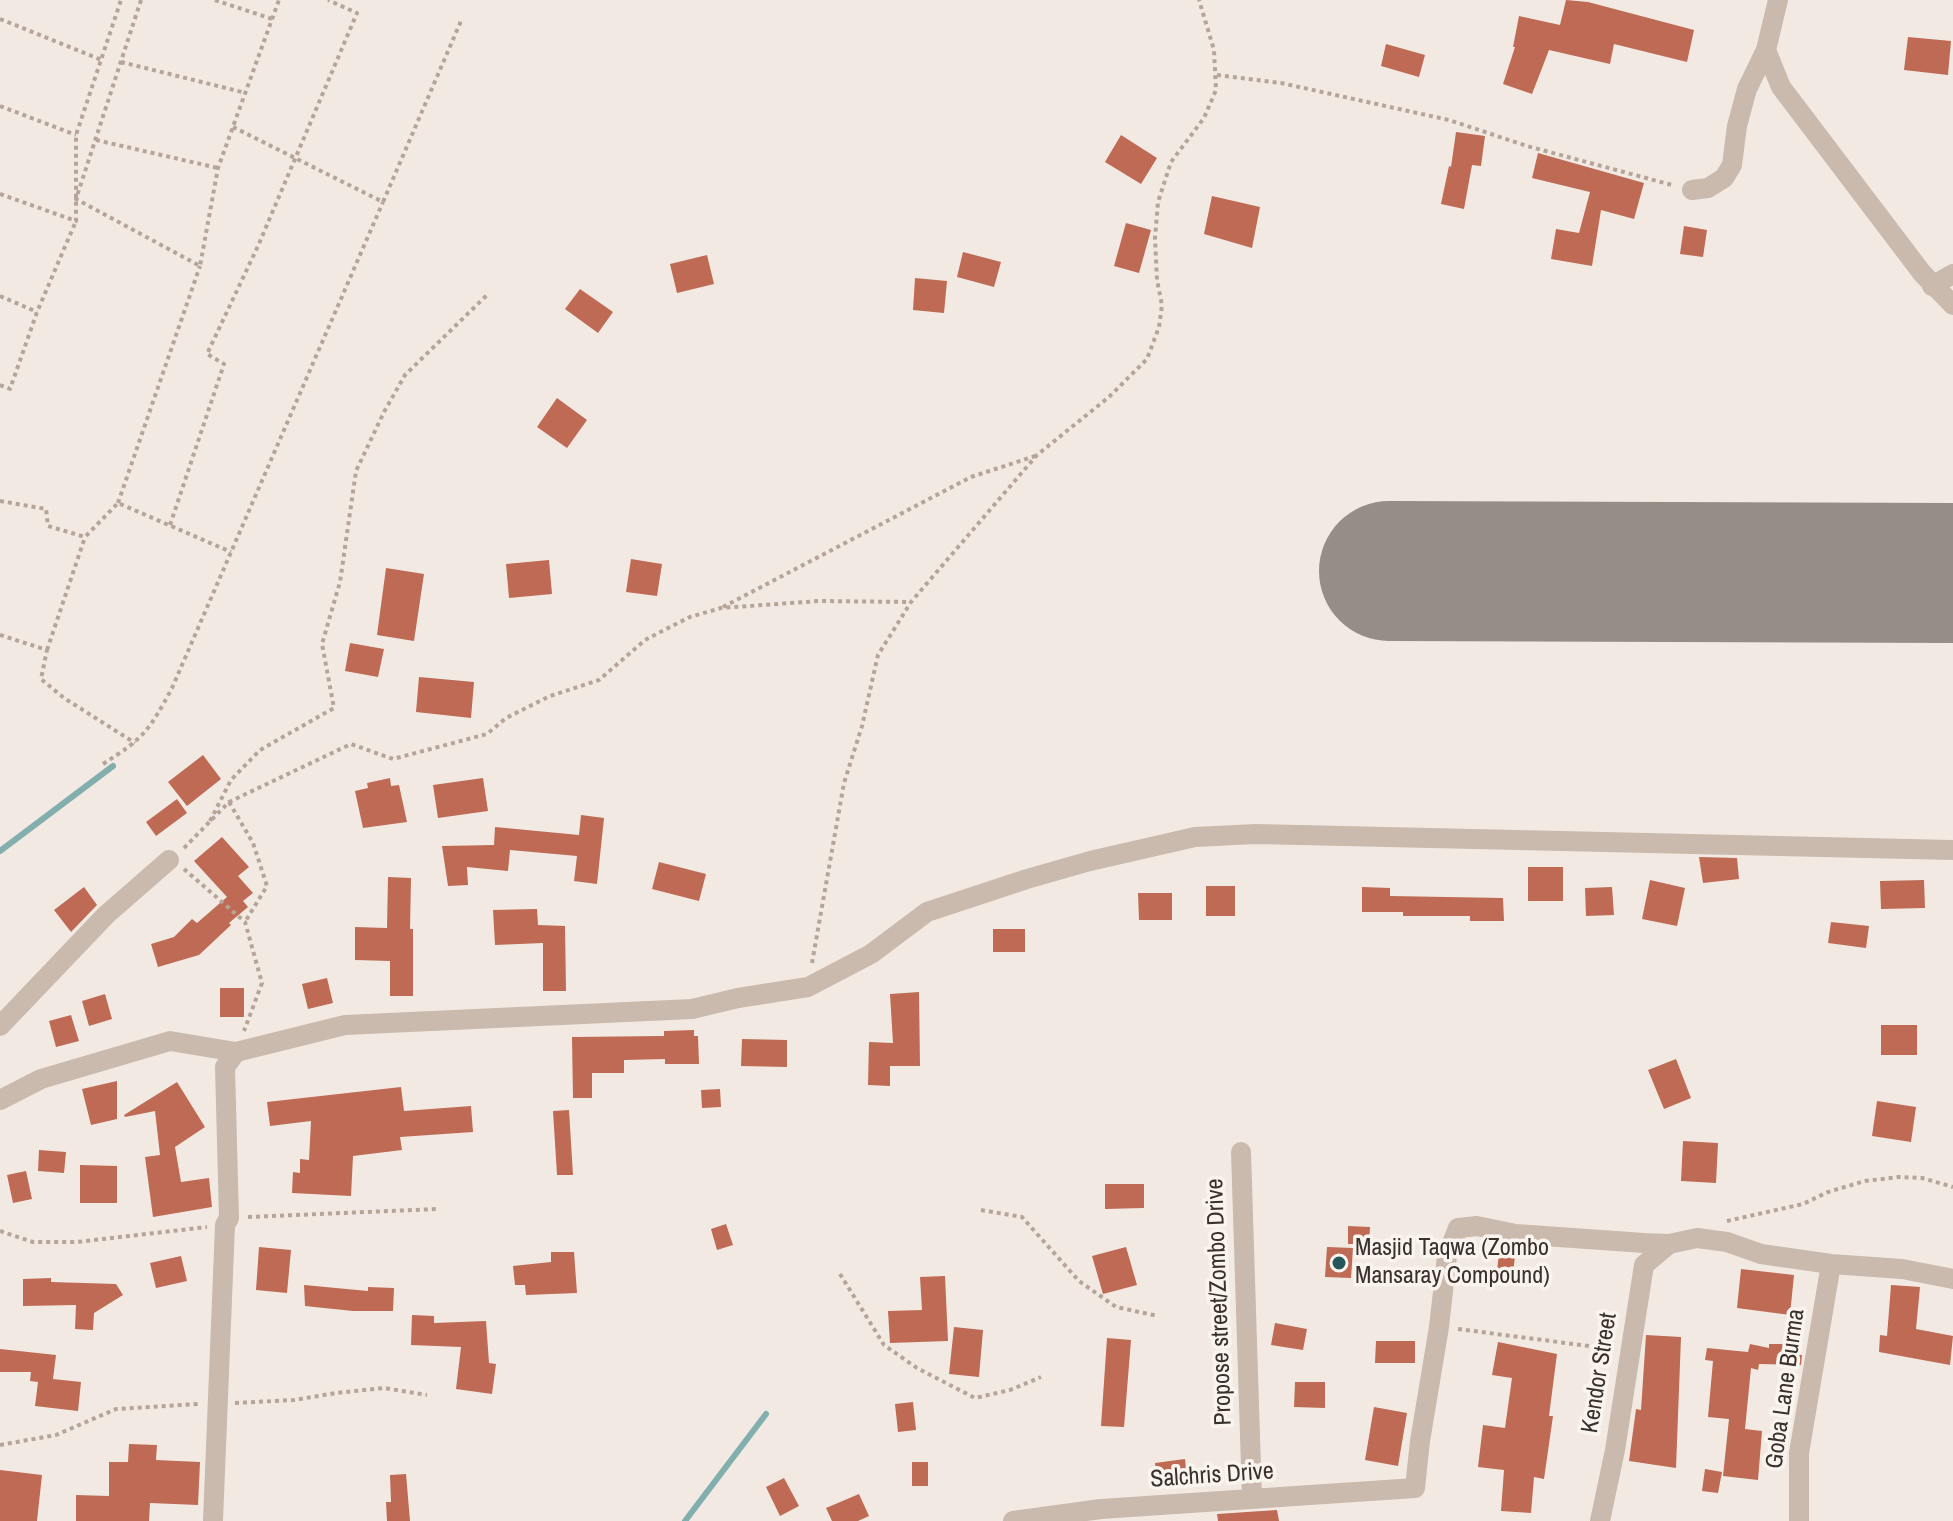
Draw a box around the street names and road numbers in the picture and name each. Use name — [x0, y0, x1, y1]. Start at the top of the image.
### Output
street label: Propose street/Zombo Drive — [1201, 1178, 1239, 1426]
street label: Goba Lane Burma — [1761, 1307, 1811, 1471]
street label: Kendor Street — [1576, 1311, 1624, 1435]
street label: Salchris Drive — [1149, 1457, 1275, 1495]

